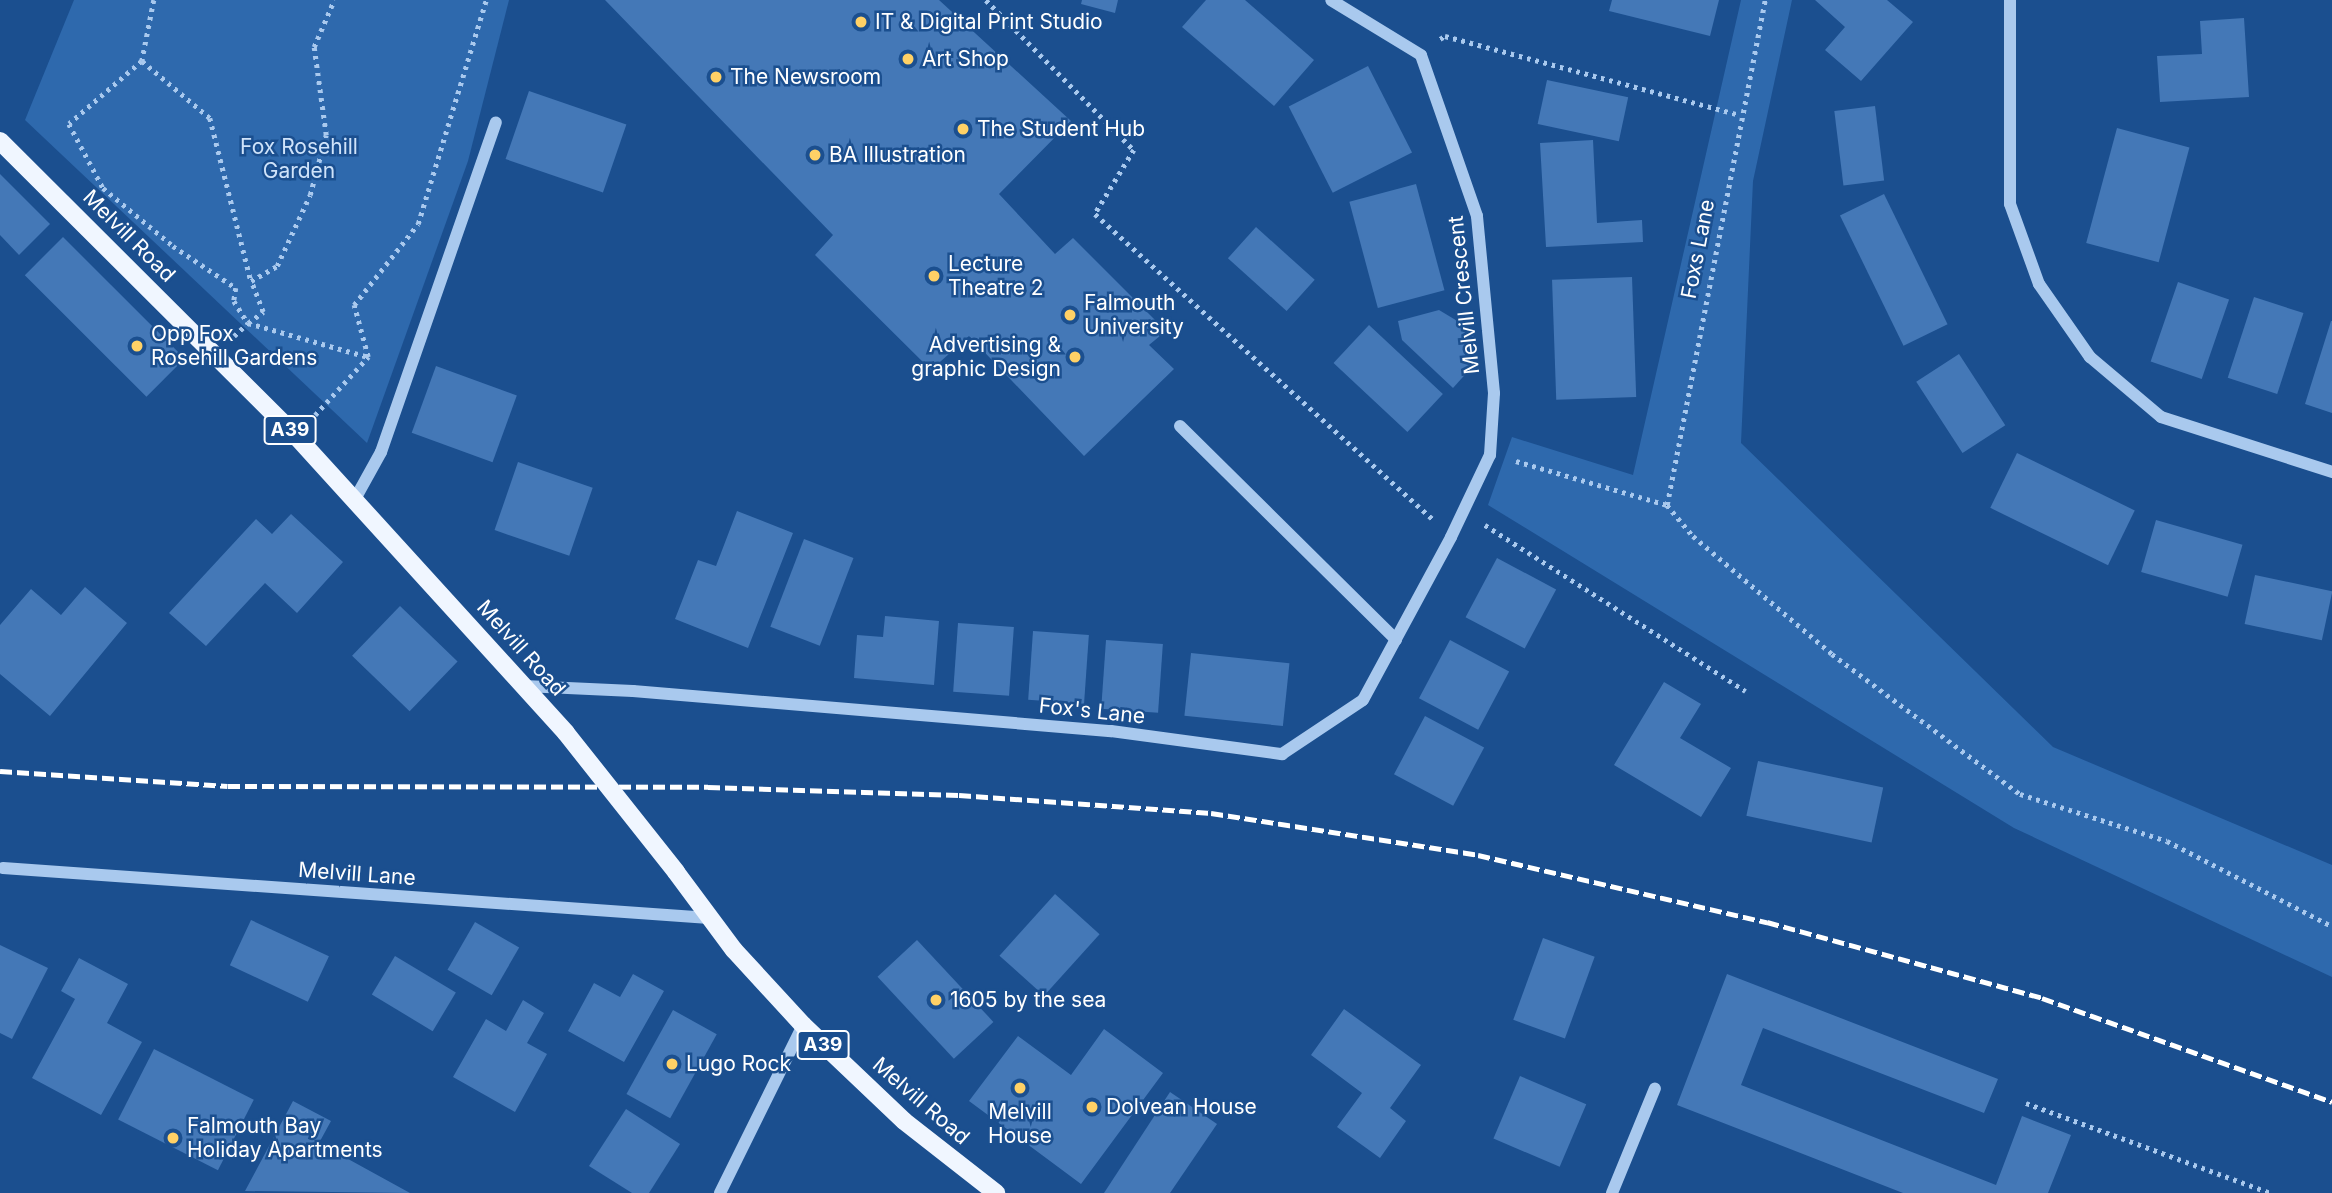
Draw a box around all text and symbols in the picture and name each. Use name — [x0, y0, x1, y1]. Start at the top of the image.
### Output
place label: IT & Digital Print Studio — [875, 9, 1103, 35]
marker: IT & Digital Print Studio — [853, 14, 869, 30]
place label: Art Shop — [922, 46, 1009, 72]
marker: Art Shop — [900, 51, 916, 67]
place label: The Newsroom — [730, 64, 881, 90]
marker: The Newsroom — [708, 69, 724, 85]
place label: The Student Hub — [977, 116, 1145, 142]
marker: The Student Hub — [955, 121, 971, 137]
park label: Fox Rosehill Garden — [240, 134, 358, 184]
place label: BA Illustration — [829, 142, 966, 168]
marker: BA Illustration — [807, 147, 823, 163]
street label: Melvill Road — [78, 185, 180, 287]
street label: Foxs Lane — [1676, 197, 1720, 301]
street label: Melvill Crescent — [1443, 215, 1485, 375]
place label: Lecture Theatre 2 — [948, 251, 1044, 301]
marker: Lecture Theatre 2 — [926, 268, 942, 284]
place label: Falmouth University — [1084, 290, 1184, 340]
marker: Falmouth University — [1062, 307, 1078, 323]
place label: Opp Fox Rosehill Gardens — [151, 321, 317, 371]
place label: Advertising & graphic Design — [911, 332, 1061, 382]
marker: Opp Fox Rosehill Gardens — [129, 338, 145, 354]
marker: Advertising & graphic Design — [1067, 349, 1083, 365]
road number: A39 — [262, 414, 318, 446]
street label: Melvill Road — [471, 595, 571, 701]
street label: Fox's Lane — [1038, 693, 1146, 729]
street label: Melvill Lane — [297, 857, 417, 891]
place label: 1605 by the sea — [950, 987, 1106, 1013]
marker: 1605 by the sea — [928, 992, 944, 1008]
road number: A39 — [795, 1030, 851, 1060]
place label: Lugo Rock — [686, 1051, 791, 1077]
street label: Melvill Road — [867, 1052, 975, 1150]
marker: Lugo Rock — [664, 1056, 680, 1072]
marker: Melvill House — [1012, 1080, 1028, 1096]
place label: Dolvean House — [1106, 1094, 1257, 1120]
place label: Melvill House — [988, 1099, 1052, 1149]
marker: Dolvean House — [1084, 1099, 1100, 1115]
place label: Falmouth Bay Holiday Apartments — [187, 1113, 383, 1163]
marker: Falmouth Bay Holiday Apartments — [165, 1130, 181, 1146]

